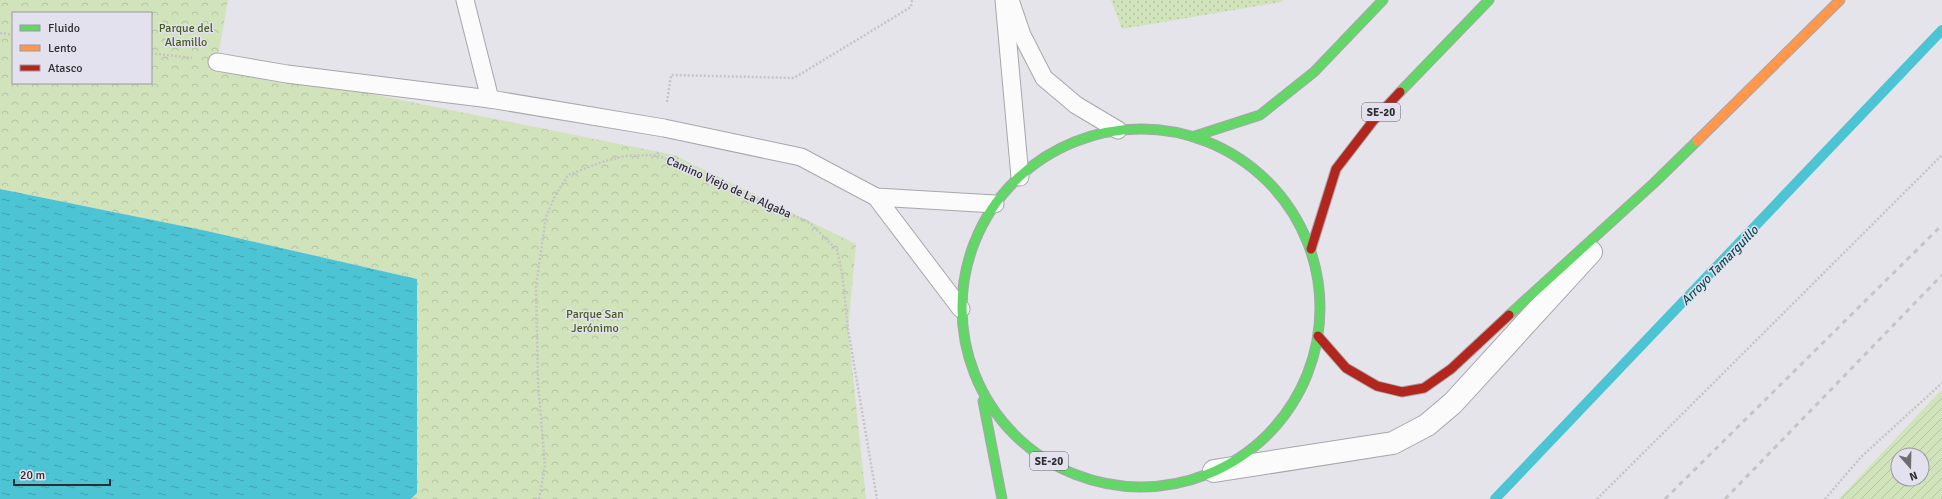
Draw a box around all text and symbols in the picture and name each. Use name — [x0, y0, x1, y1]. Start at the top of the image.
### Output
legend — [12, 12, 152, 84]
text: Fluido — [48, 21, 80, 36]
park label: Parque del Alamillo — [159, 21, 214, 50]
text: Lento — [48, 41, 77, 56]
text: Atasco — [48, 61, 83, 76]
road number: SE-20 — [1362, 103, 1400, 121]
street label: Camino Viejo de La Algaba — [664, 153, 794, 222]
water label: Arroyo Tamarguillo — [1678, 222, 1763, 309]
park label: Parque San Jerónimo — [566, 307, 624, 336]
north arrow — [1890, 447, 1930, 487]
road number: SE-20 — [1030, 452, 1068, 470]
scale bar — [14, 461, 110, 487]
text: 20 m — [20, 468, 45, 483]
text: N — [1907, 469, 1919, 483]

